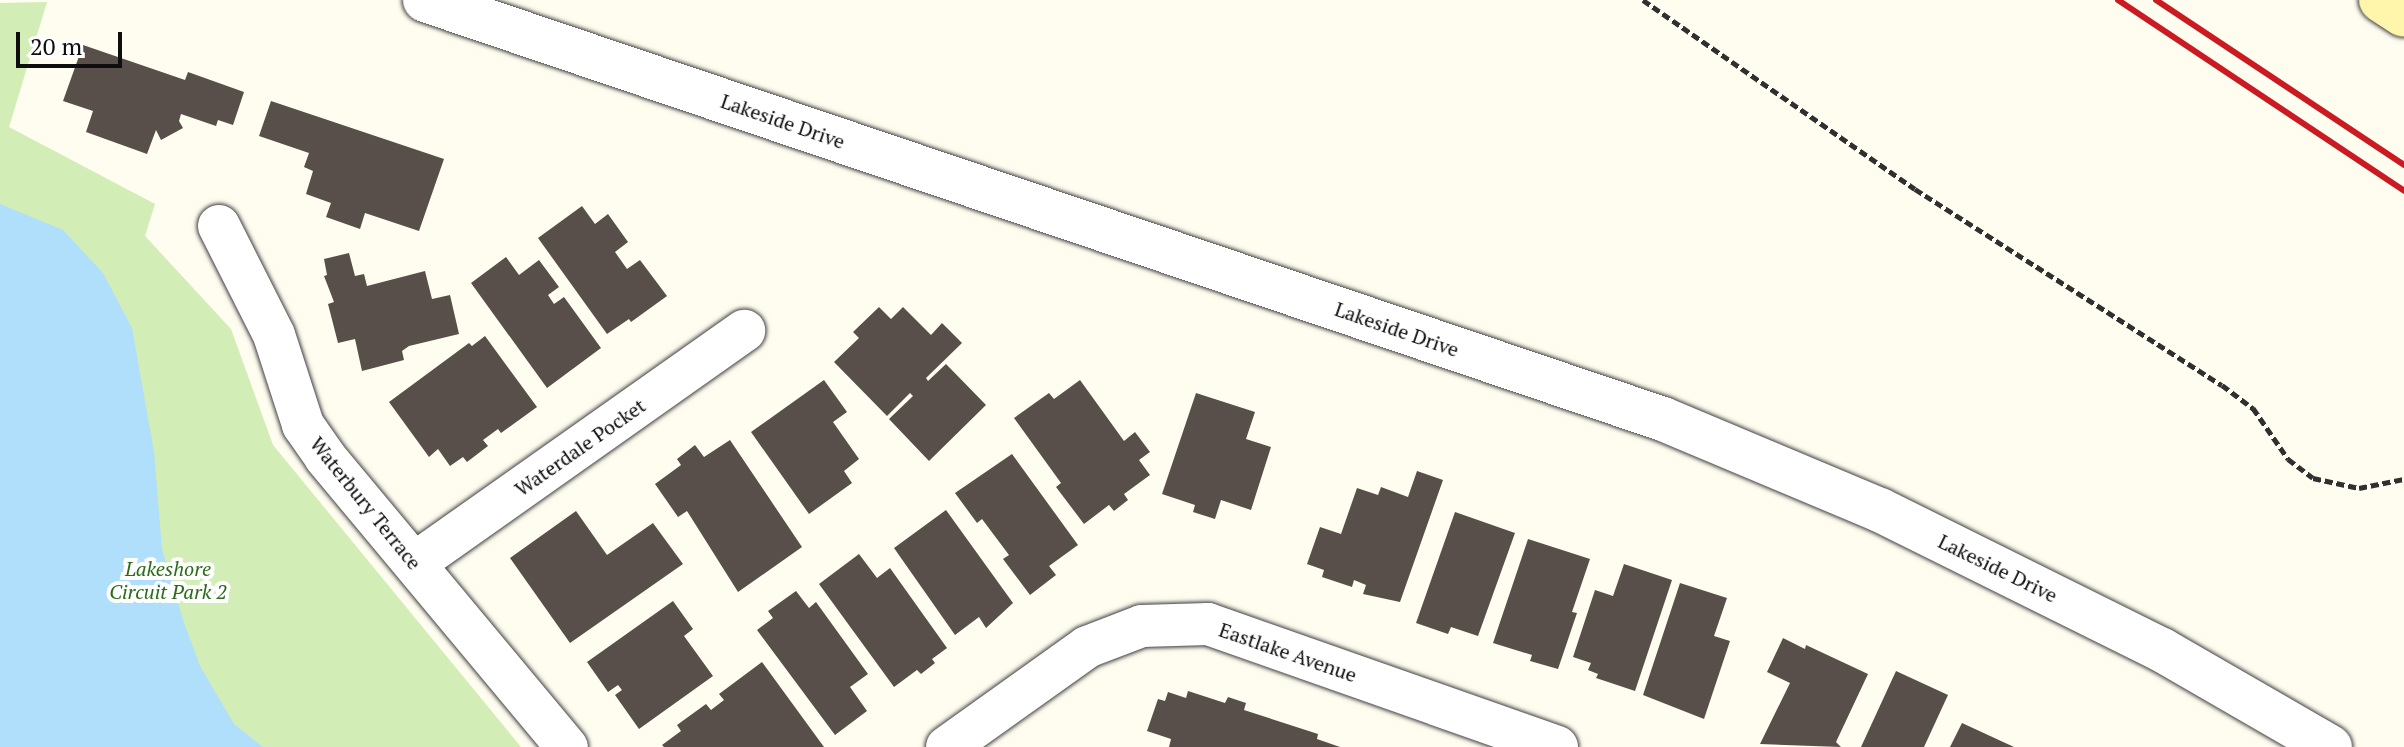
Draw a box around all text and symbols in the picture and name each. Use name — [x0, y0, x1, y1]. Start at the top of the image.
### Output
scale bar — [20, 16, 126, 66]
text: 20 m — [30, 30, 82, 62]
street label: Lakeside Drive — [718, 89, 848, 153]
street label: Lakeside Drive — [1332, 297, 1462, 361]
street label: Waterdale Pocket — [510, 393, 650, 501]
street label: Waterbury Terrace — [305, 432, 427, 574]
street label: Lakeside Drive — [1934, 529, 2062, 607]
park label: Lakeshore Circuit Park 2 — [109, 557, 227, 604]
street label: Eastlake Avenue — [1216, 617, 1360, 687]

